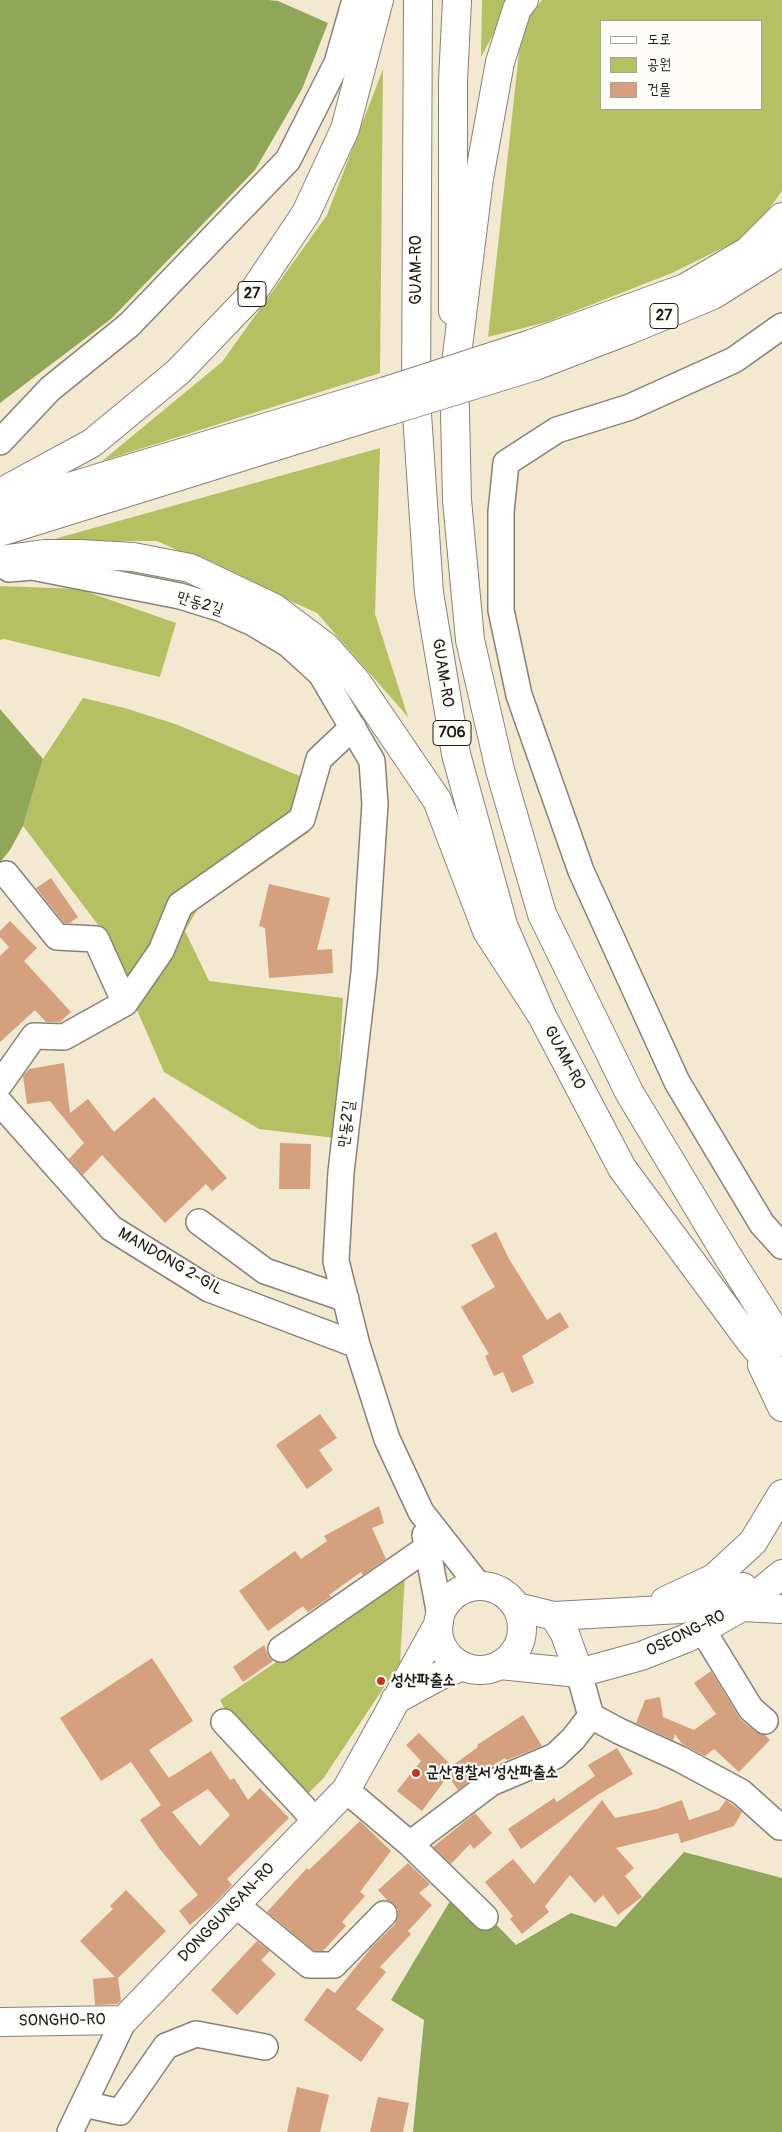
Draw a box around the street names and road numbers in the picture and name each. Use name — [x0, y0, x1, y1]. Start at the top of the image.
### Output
street label: GUAM-RO — [407, 235, 427, 305]
road number: 27 — [238, 282, 266, 306]
road number: 27 — [650, 304, 678, 328]
street label: 만동2길 — [174, 588, 226, 620]
street label: GUAM-RO — [427, 637, 457, 709]
road number: 706 — [433, 720, 471, 746]
street label: GUAM-RO — [539, 1023, 589, 1093]
street label: 만동2길 — [335, 1099, 359, 1149]
street label: MANDONG 2-GIL — [114, 1224, 226, 1300]
street label: OSEONG-RO — [643, 1607, 729, 1661]
street label: DONGGUNSAN-RO — [175, 1859, 279, 1967]
street label: SONGHO-RO — [18, 2011, 106, 2031]

